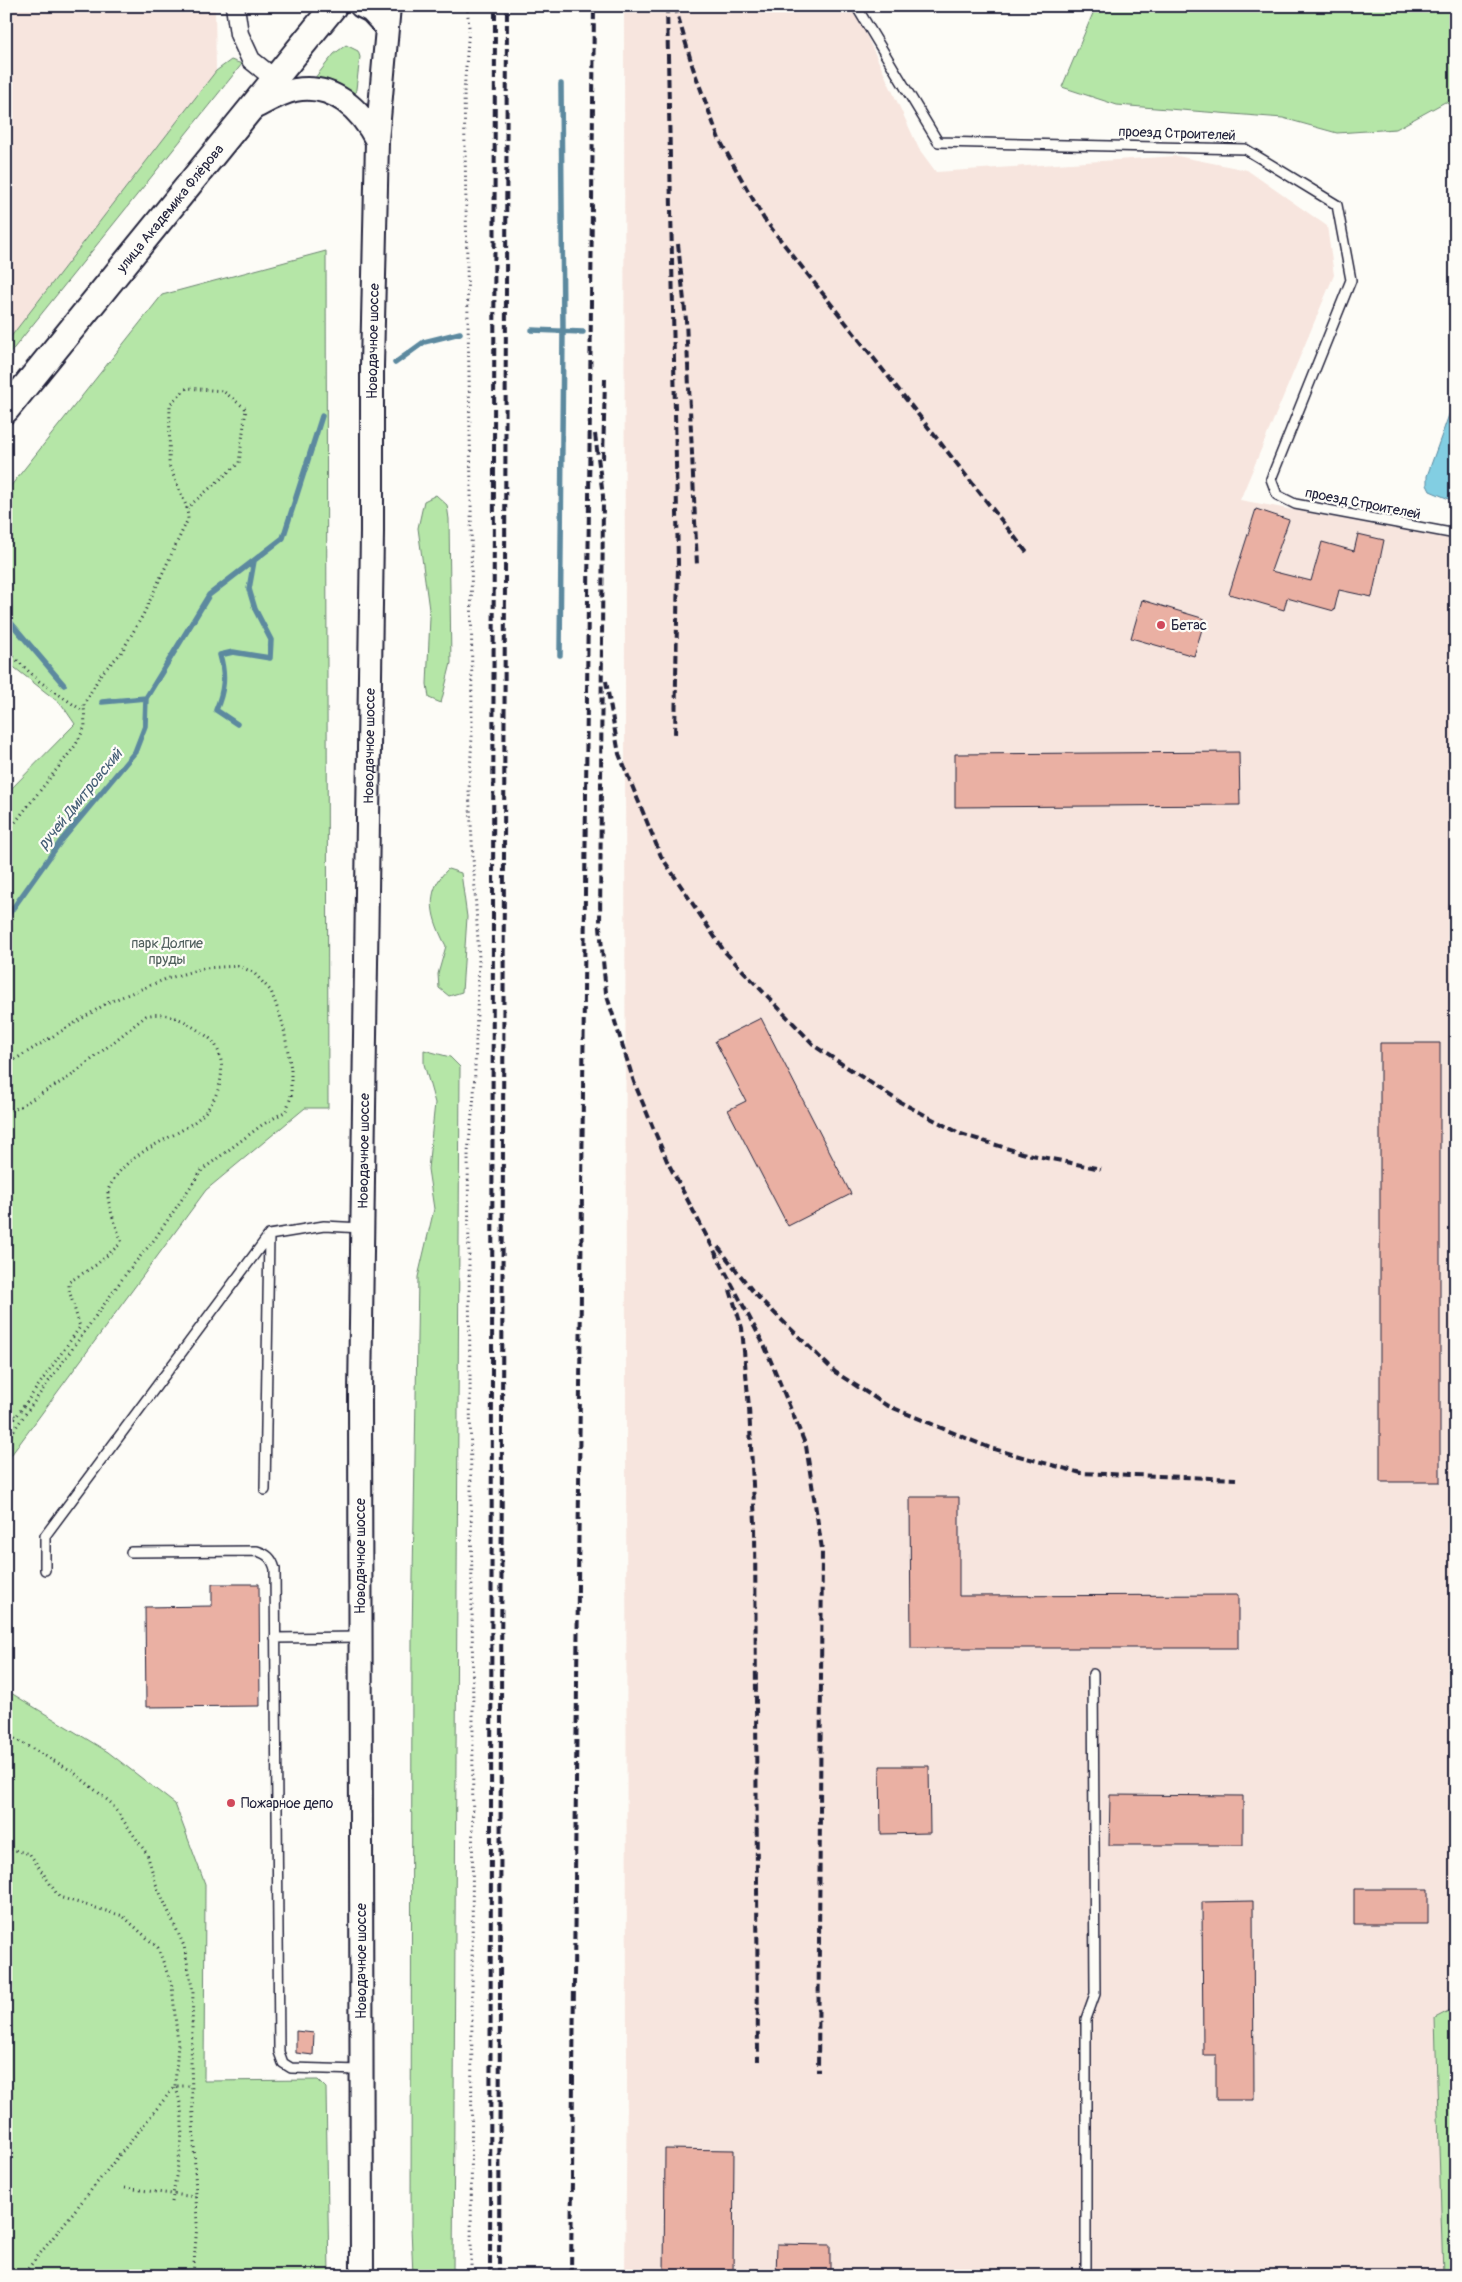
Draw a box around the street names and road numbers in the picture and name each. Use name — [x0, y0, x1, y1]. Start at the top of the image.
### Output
street label: проезд Строителей — [1118, 123, 1236, 144]
street label: улица Академика Флёрова — [113, 141, 227, 277]
street label: Новодачное шоссе — [364, 283, 383, 399]
street label: проезд Строителей — [1304, 484, 1422, 523]
street label: Новодачное шоссе — [360, 688, 379, 804]
street label: Новодачное шоссе — [355, 1093, 373, 1209]
street label: Новодачное шоссе — [352, 1498, 369, 1614]
street label: Новодачное шоссе — [353, 1903, 370, 2019]

